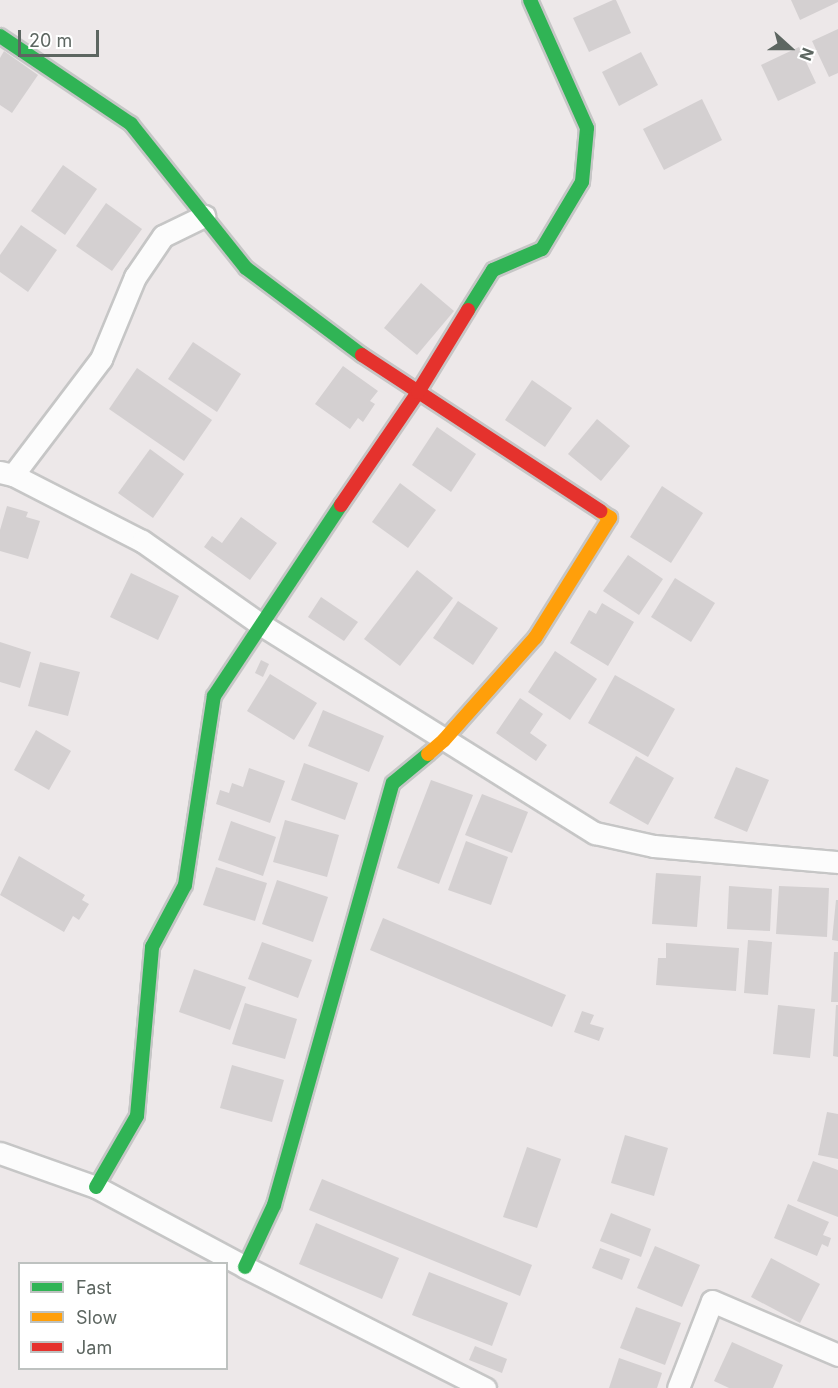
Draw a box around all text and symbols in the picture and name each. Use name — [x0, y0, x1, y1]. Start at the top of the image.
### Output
scale bar — [21, 18, 102, 56]
north arrow — [760, 18, 820, 78]
text: 20 m — [29, 30, 72, 51]
text: N — [795, 45, 818, 64]
legend — [18, 1262, 228, 1370]
text: Fast — [76, 1277, 112, 1298]
text: Slow — [76, 1307, 117, 1328]
text: Jam — [76, 1337, 112, 1358]

